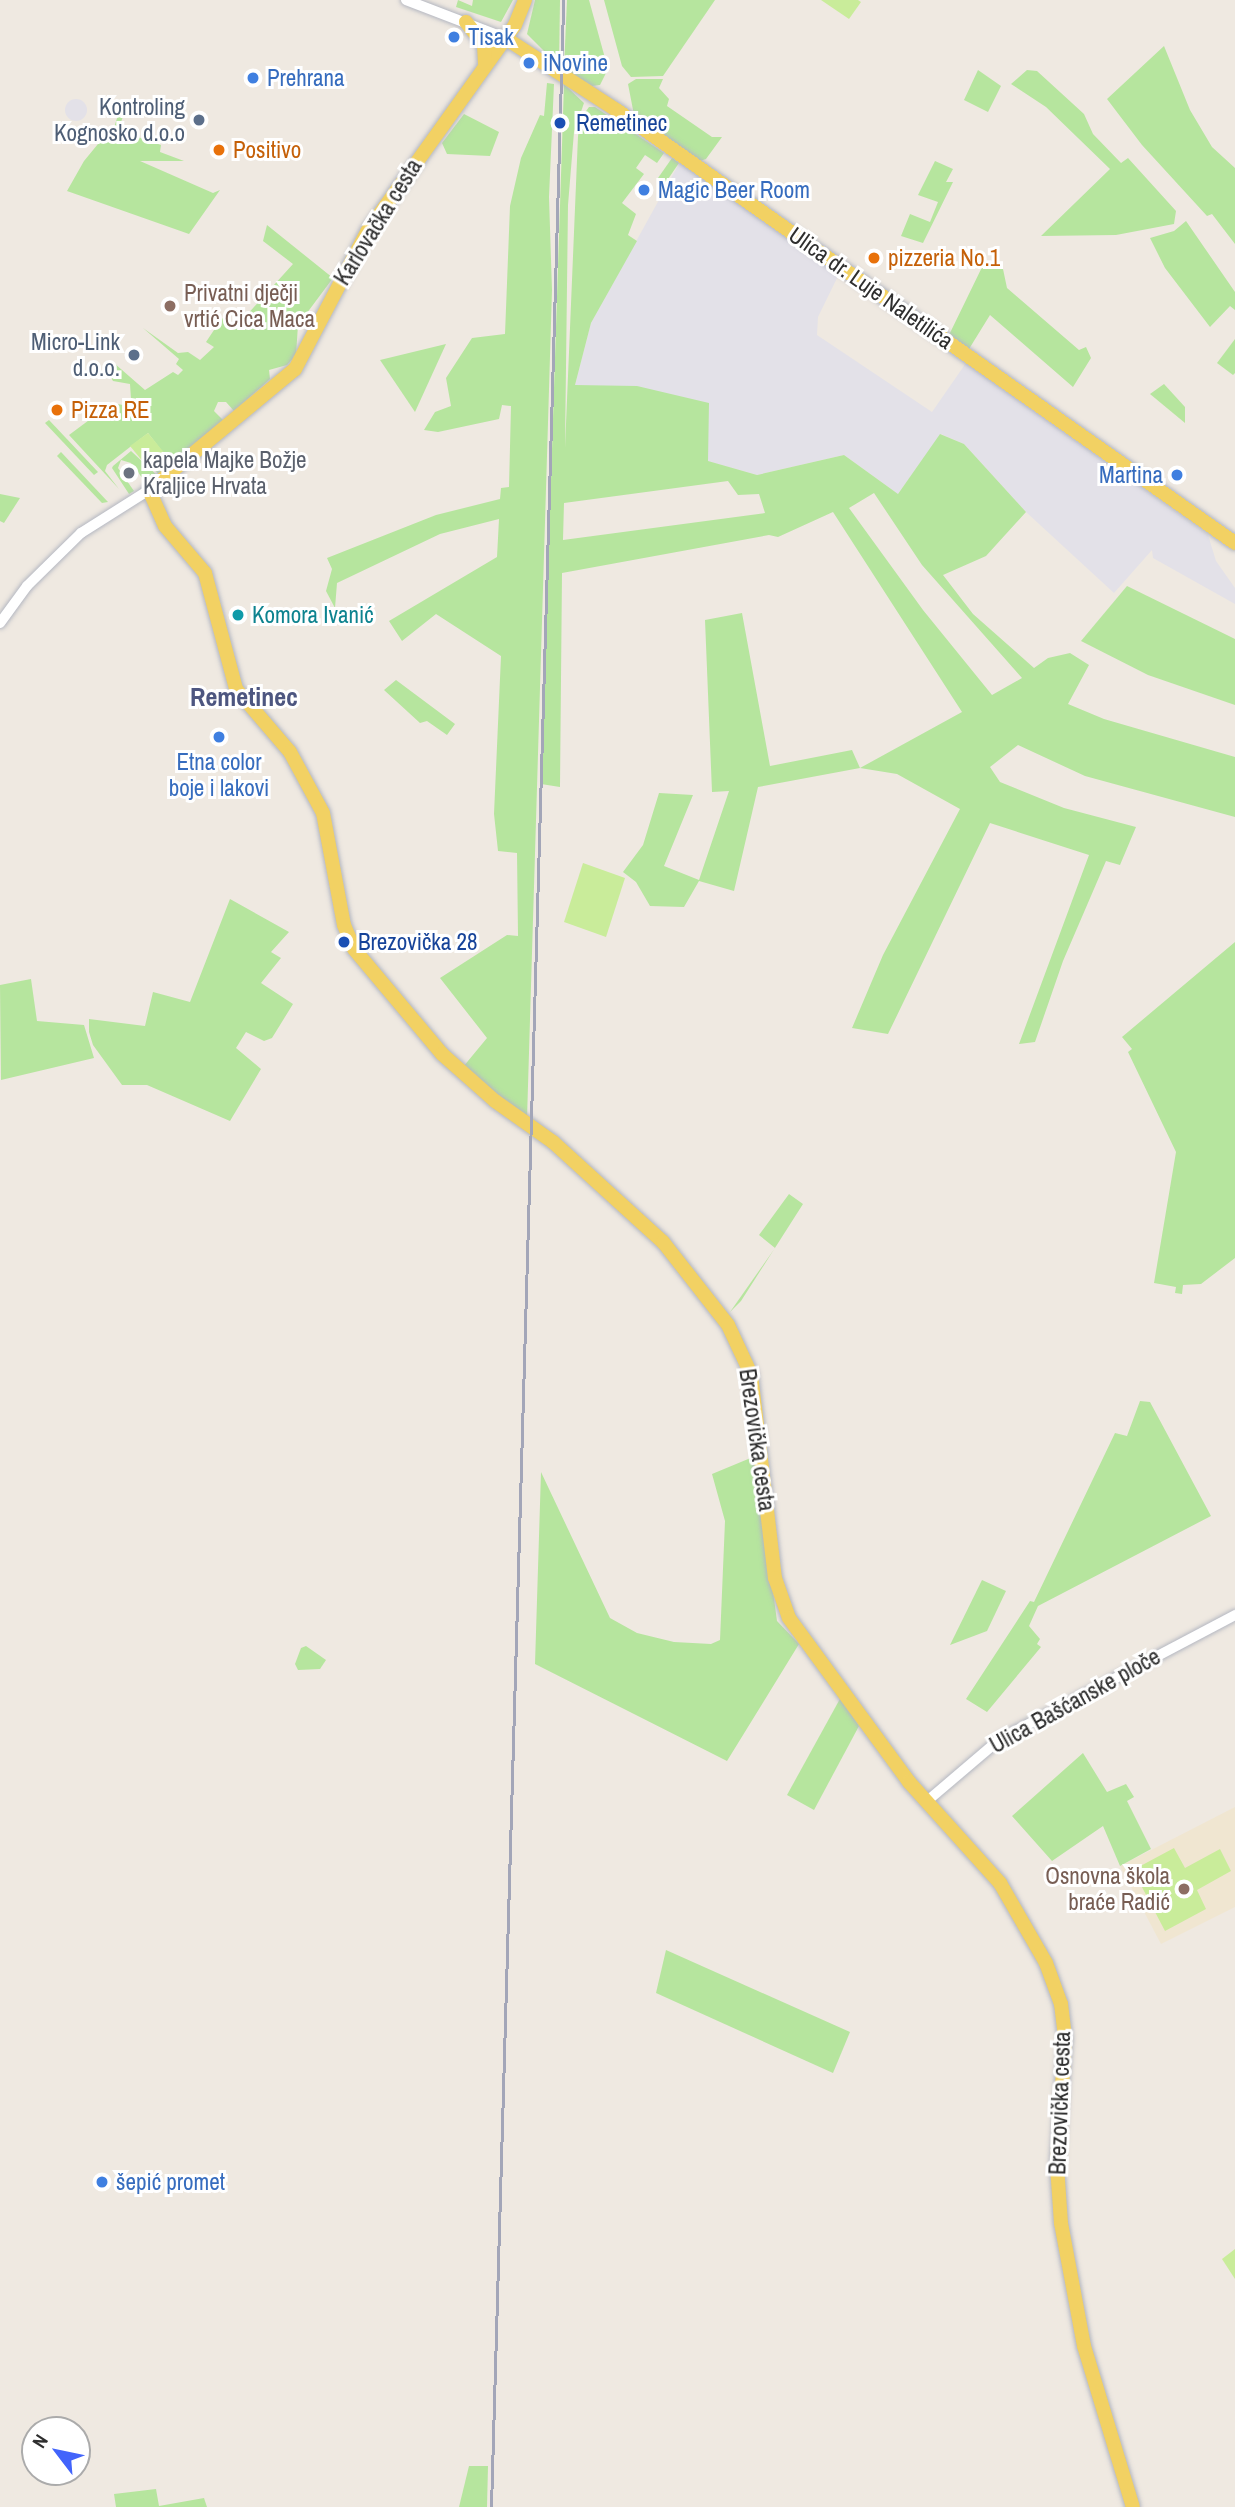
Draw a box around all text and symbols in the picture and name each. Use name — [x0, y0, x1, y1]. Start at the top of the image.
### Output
place label: Tisak — [468, 23, 514, 51]
marker: Tisak — [446, 29, 462, 45]
place label: iNovine — [543, 49, 608, 77]
marker: iNovine — [521, 55, 537, 71]
place label: Prehrana — [267, 64, 345, 92]
marker: Prehrana — [245, 70, 261, 86]
place label: Kontroling Kognosko d.o.o — [54, 93, 185, 147]
place label: Remetinec — [576, 109, 667, 137]
marker: Kontroling Kognosko d.o.o — [191, 112, 207, 128]
marker: Remetinec — [550, 113, 570, 133]
place label: Positivo — [233, 136, 301, 164]
marker: Positivo — [211, 142, 227, 158]
street label: Karlovačka cesta — [328, 154, 428, 290]
place label: Magic Beer Room — [658, 176, 810, 204]
marker: Magic Beer Room — [636, 182, 652, 198]
street label: Ulica dr. Luje Naletilića — [784, 221, 958, 355]
place label: pizzeria No.1 — [888, 244, 1000, 272]
marker: pizzeria No.1 — [866, 250, 882, 266]
place label: Privatni dječji vrtić Cica Maca — [184, 279, 315, 333]
marker: Privatni dječji vrtić Cica Maca — [162, 298, 178, 314]
place label: Micro-Link d.o.o. — [31, 328, 120, 382]
marker: Micro-Link d.o.o. — [126, 347, 142, 363]
place label: Pizza RE — [71, 396, 150, 424]
marker: Pizza RE — [49, 402, 65, 418]
place label: kapela Majke Božje Kraljice Hrvata — [143, 446, 307, 500]
place label: Martina — [1099, 461, 1163, 489]
marker: kapela Majke Božje Kraljice Hrvata — [121, 465, 137, 481]
marker: Martina — [1169, 467, 1185, 483]
place label: Komora Ivanić — [252, 601, 374, 629]
marker: Komora Ivanić — [230, 607, 246, 623]
district label: Remetinec — [190, 681, 298, 713]
marker: Etna color boje i lakovi — [211, 729, 227, 745]
place label: Etna color boje i lakovi — [169, 748, 269, 802]
place label: Brezovička 28 — [358, 928, 478, 956]
marker: Brezovička 28 — [336, 934, 352, 950]
street label: Brezovička cesta — [733, 1367, 781, 1513]
street label: Ulica Bašćanske ploče — [985, 1643, 1165, 1759]
place label: Osnovna škola braće Radić — [1045, 1862, 1170, 1916]
marker: Osnovna škola braće Radić — [1176, 1881, 1192, 1897]
street label: Brezovička cesta — [1044, 2031, 1076, 2175]
place label: šepić promet — [116, 2168, 225, 2196]
marker: šepić promet — [94, 2174, 110, 2190]
north arrow — [21, 2416, 91, 2486]
text: N — [26, 2429, 54, 2453]

